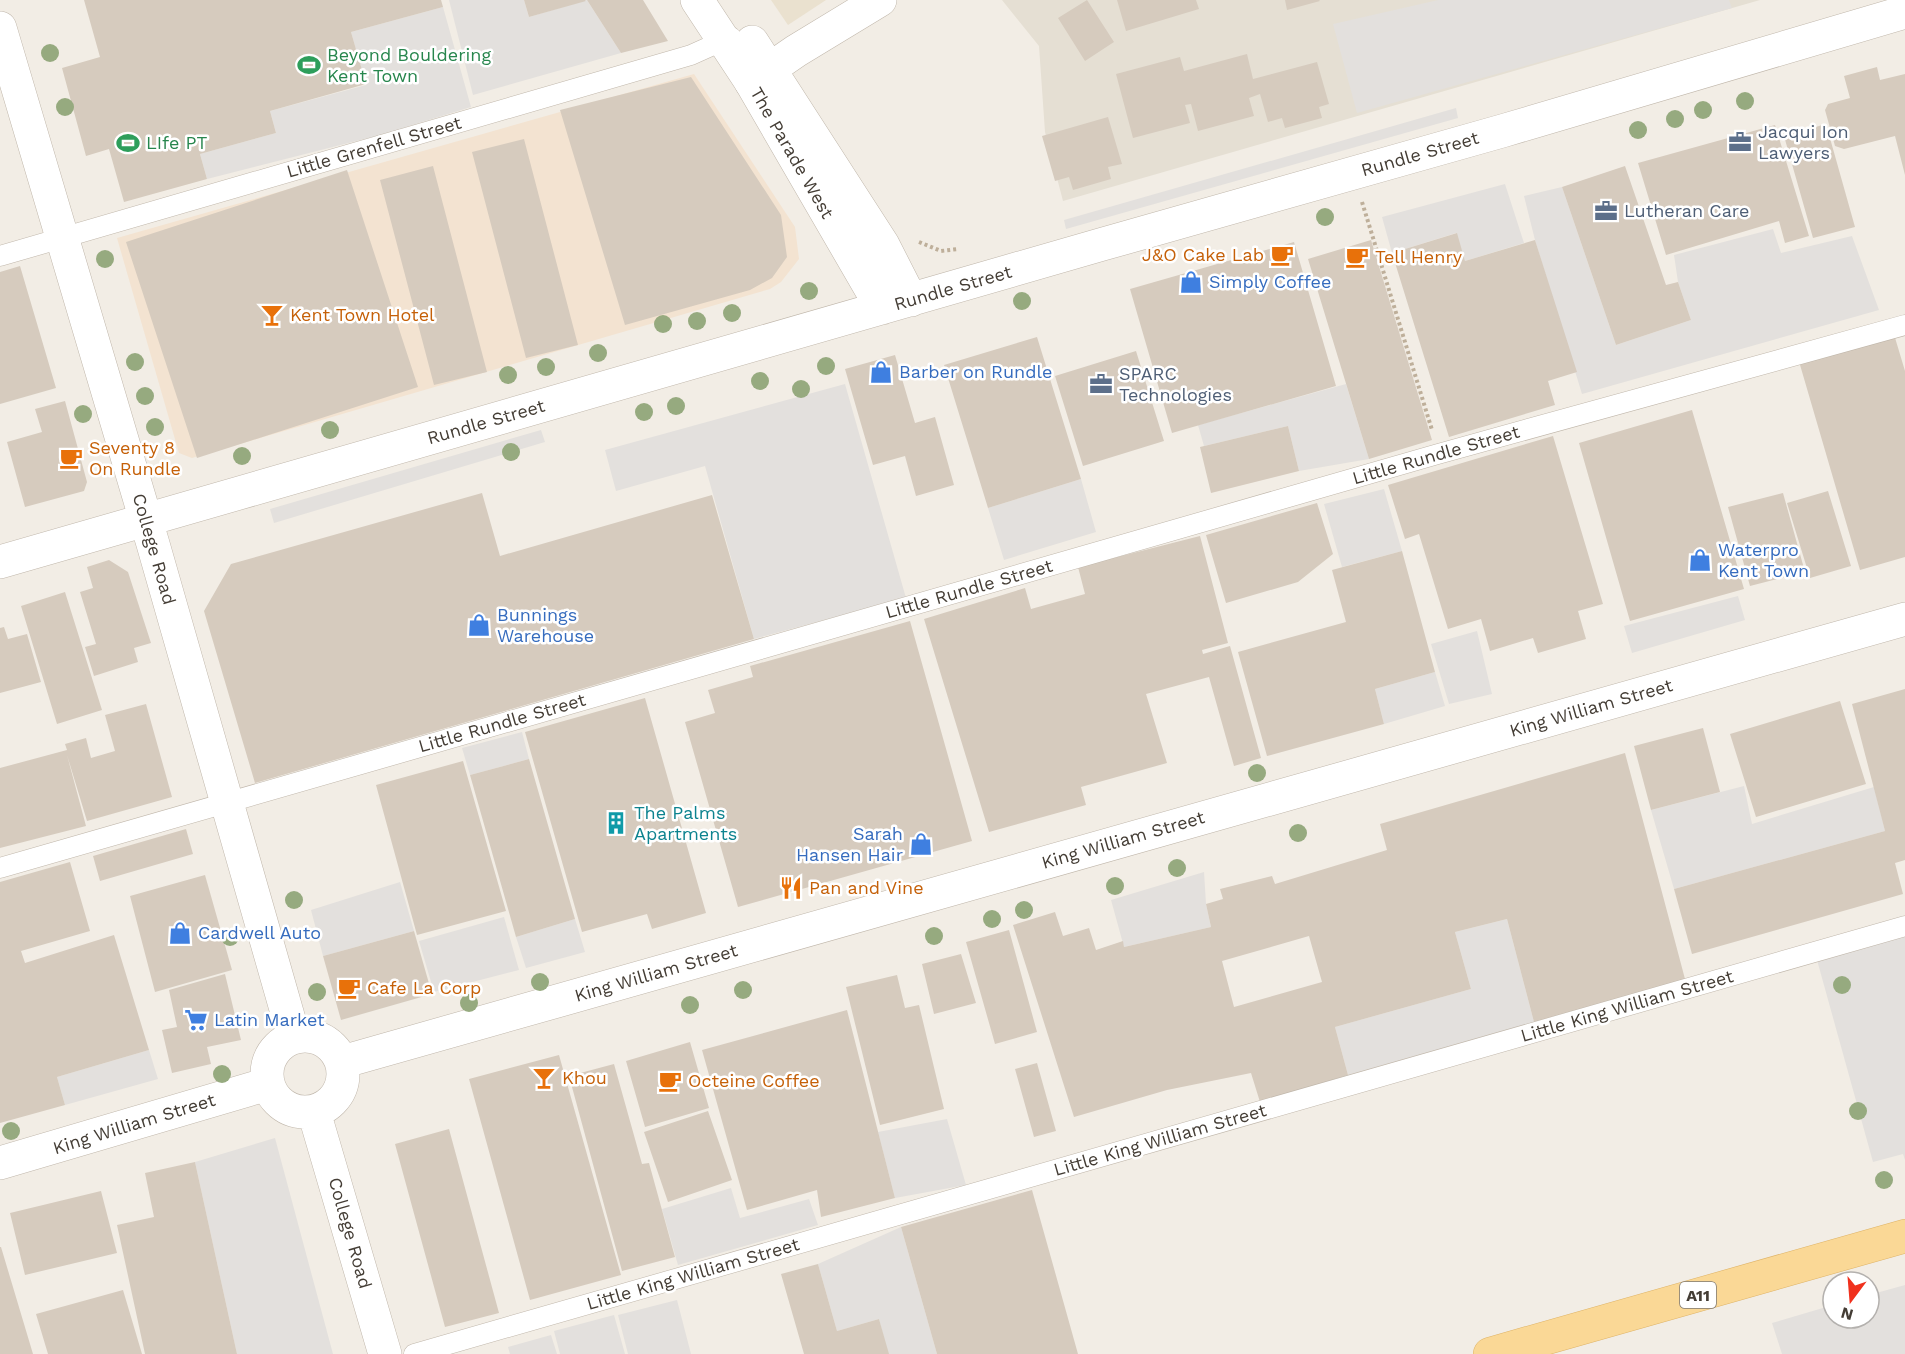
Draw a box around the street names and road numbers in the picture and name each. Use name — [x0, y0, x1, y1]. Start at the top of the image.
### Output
street label: The Parade West — [746, 83, 839, 223]
street label: Little Grenfell Street — [284, 111, 464, 182]
street label: Rundle Street — [1359, 127, 1482, 180]
street label: Rundle Street — [892, 261, 1015, 314]
street label: Rundle Street — [425, 395, 548, 448]
street label: Little Rundle Street — [1350, 420, 1522, 488]
street label: College Road — [129, 491, 180, 607]
street label: Little Rundle Street — [883, 554, 1055, 622]
street label: King William Street — [1507, 674, 1675, 741]
street label: Little Rundle Street — [416, 688, 588, 756]
street label: King William Street — [1039, 806, 1207, 873]
street label: King William Street — [572, 939, 740, 1006]
street label: Little King William Street — [1518, 965, 1736, 1046]
street label: King William Street — [50, 1089, 218, 1158]
street label: Little King William Street — [1051, 1099, 1269, 1180]
street label: College Road — [325, 1175, 376, 1291]
street label: Little King William Street — [584, 1233, 802, 1314]
road number: A11 — [1680, 1282, 1716, 1308]

